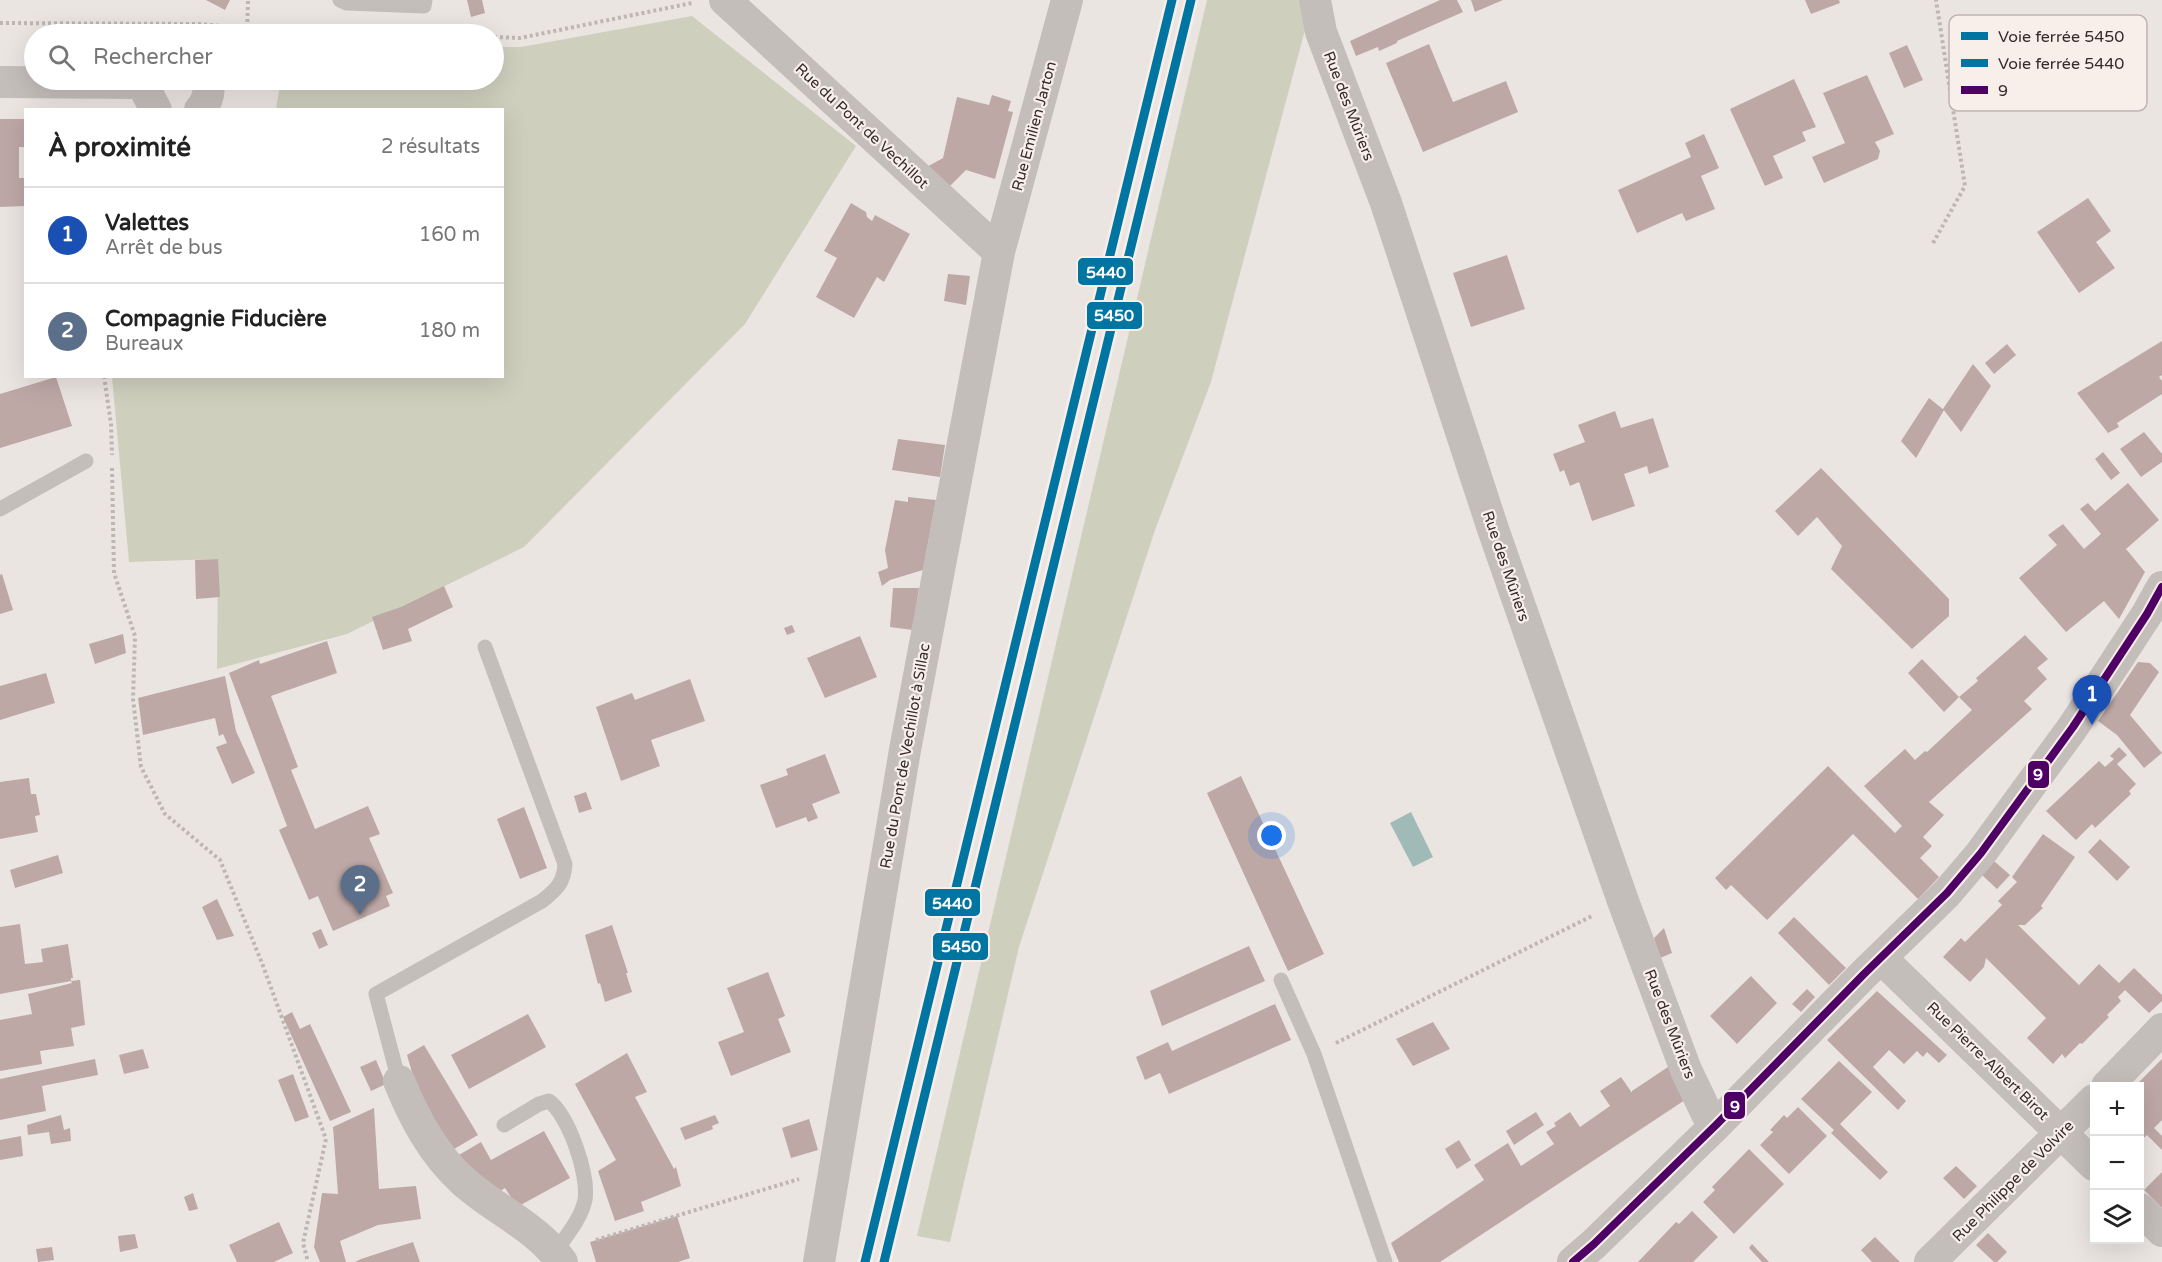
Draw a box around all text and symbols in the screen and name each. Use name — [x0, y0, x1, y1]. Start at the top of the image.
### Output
legend — [1949, 15, 2147, 111]
search box — [24, 24, 504, 90]
text: Voie ferrée 5450 — [1998, 27, 2124, 47]
icon: search — [45, 41, 78, 74]
text: Rechercher — [93, 44, 213, 70]
street label: Rue des Mûriers — [1320, 49, 1378, 163]
text: Voie ferrée 5440 — [1998, 54, 2124, 74]
street label: Rue Emilien Jarton — [1008, 59, 1060, 193]
street label: Rue du Pont de Vechillot — [792, 60, 932, 193]
text: 9 — [1998, 81, 2008, 101]
text: À proximité — [48, 132, 191, 163]
text: 2 résultats — [381, 135, 480, 159]
text: Valettes — [105, 210, 189, 236]
text: 1 — [61, 223, 74, 247]
text: 160 m — [419, 223, 480, 247]
text: Arrêt de bus — [105, 236, 223, 260]
line badge: 5440 — [1077, 257, 1134, 286]
text: 5440 — [1086, 263, 1126, 283]
line badge: 5450 — [1086, 301, 1143, 330]
text: Compagnie Fiducière — [105, 306, 327, 332]
text: 5450 — [1094, 306, 1134, 326]
text: 2 — [61, 319, 74, 343]
text: 180 m — [419, 319, 480, 343]
text: Bureaux — [105, 332, 183, 356]
street label: Rue des Mûriers — [1479, 508, 1533, 624]
street label: Rue du Pont de Vechillot à Sillac — [876, 642, 934, 870]
pin: 1 — [2072, 676, 2112, 725]
line badge: 9 — [2027, 760, 2050, 789]
text: 9 — [2033, 765, 2043, 785]
your location — [1257, 821, 1286, 850]
pin: 2 — [340, 866, 380, 915]
line badge: 5440 — [924, 888, 981, 917]
text: 5440 — [932, 894, 972, 914]
line badge: 5450 — [932, 932, 989, 961]
text: 5450 — [941, 937, 981, 957]
street label: Rue des Mûriers — [1641, 967, 1699, 1081]
street label: Rue Pierre-Albert Birot — [1923, 998, 2053, 1124]
map controls — [2090, 1082, 2144, 1244]
button: + — [2090, 1082, 2144, 1136]
line badge: 9 — [1723, 1091, 1746, 1120]
text: 9 — [1730, 1097, 1740, 1117]
street label: Rue Philippe de Volvire — [1949, 1117, 2077, 1245]
button: − — [2090, 1136, 2144, 1190]
button: layers — [2090, 1190, 2144, 1244]

